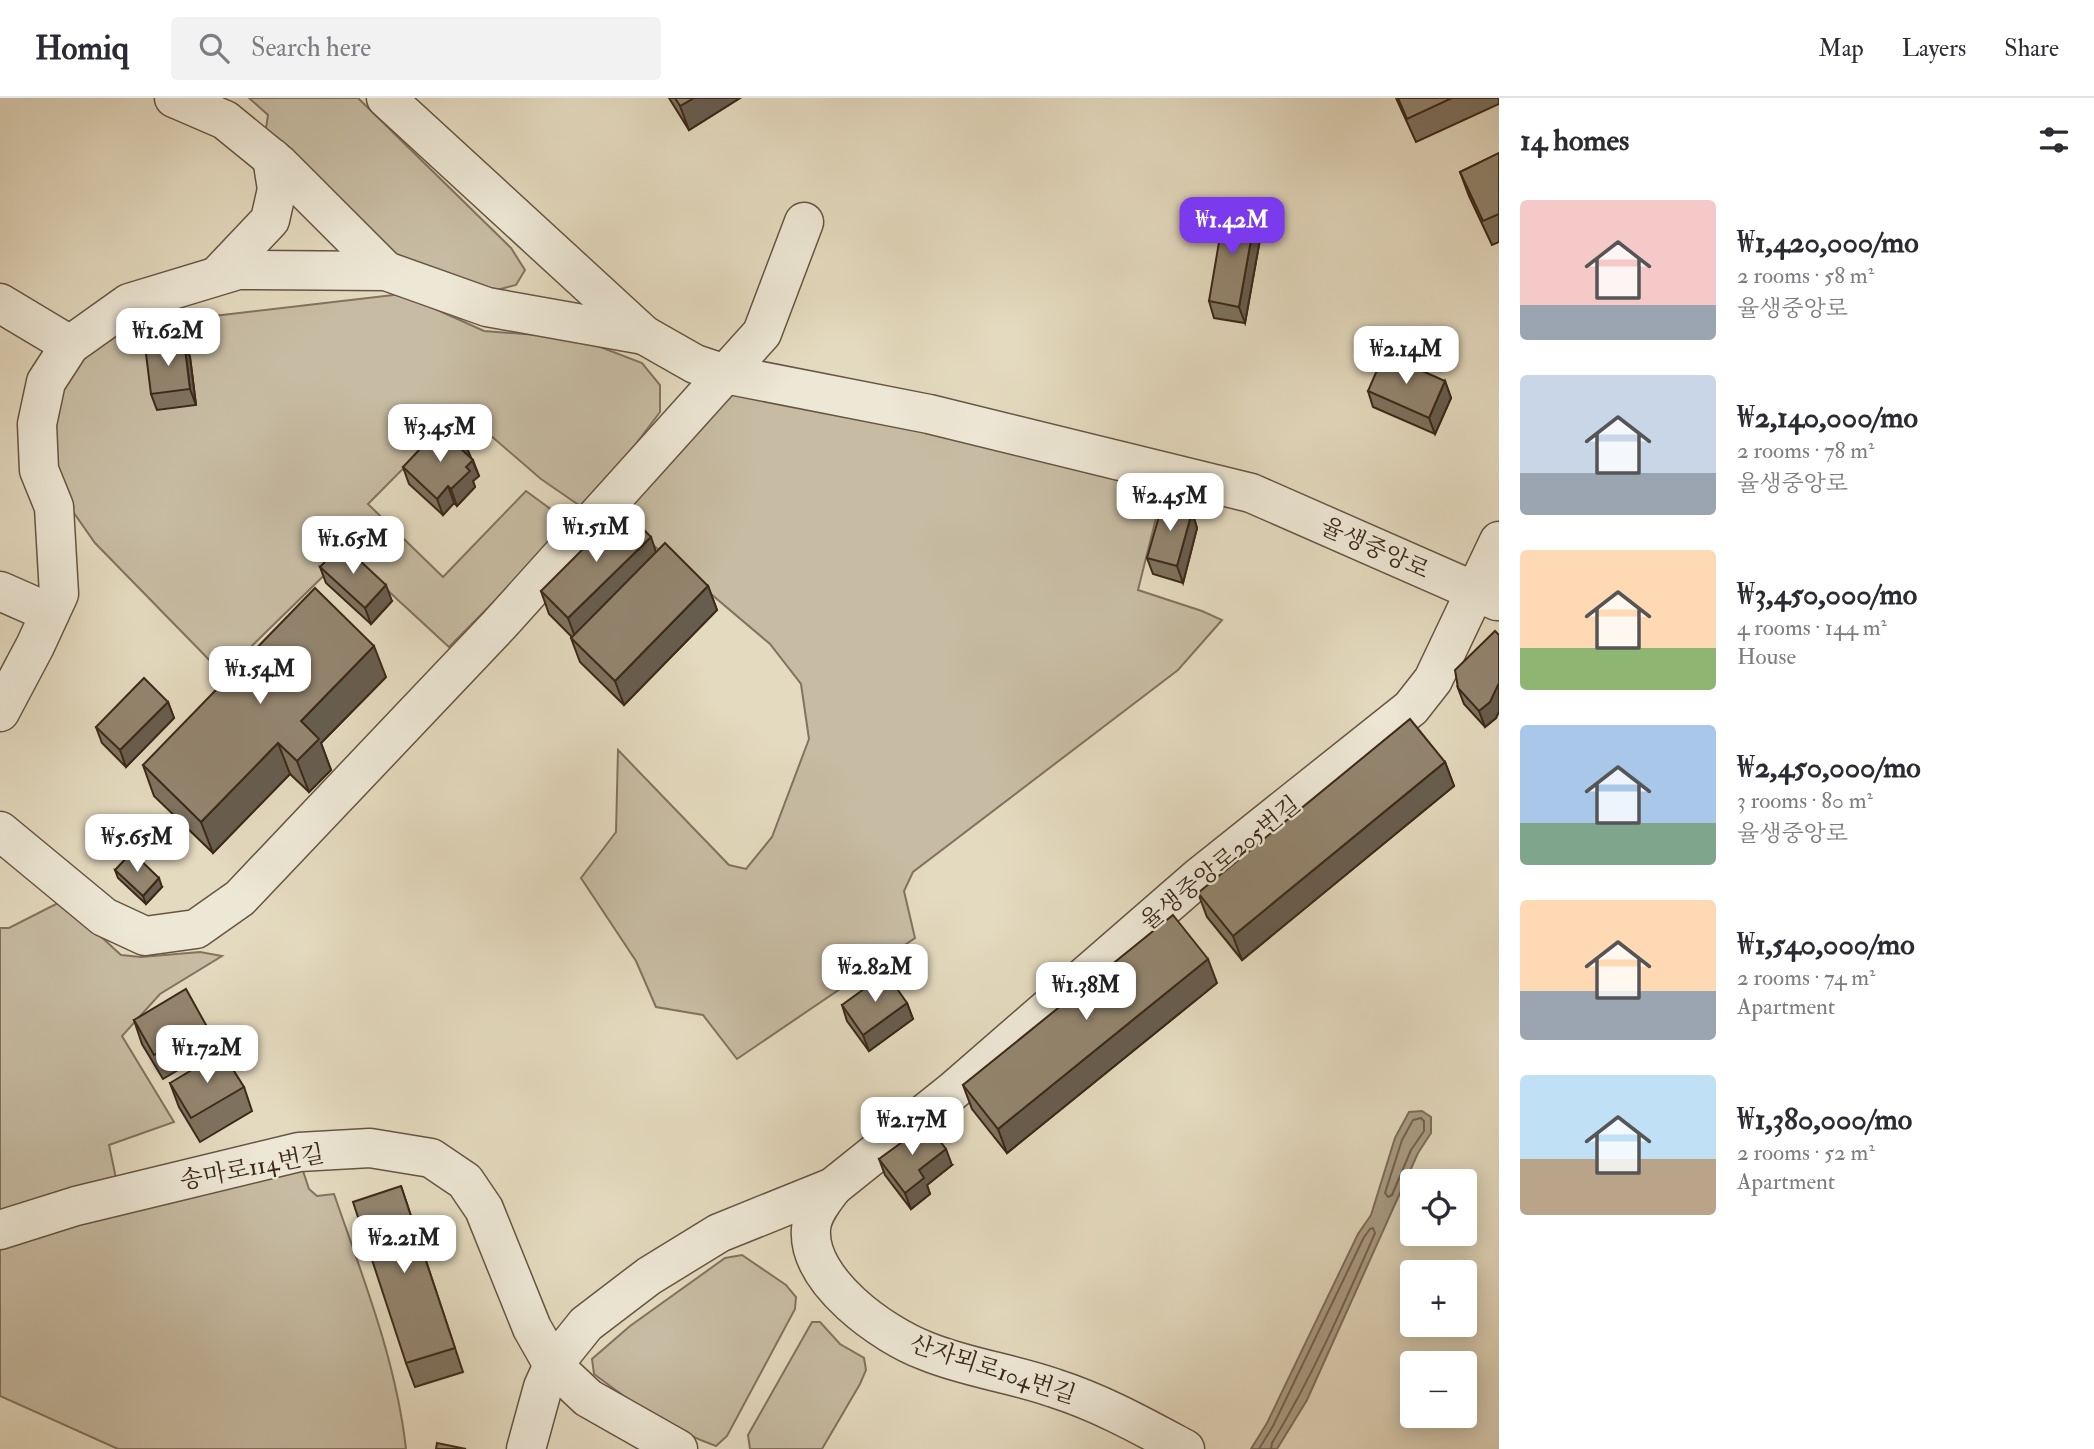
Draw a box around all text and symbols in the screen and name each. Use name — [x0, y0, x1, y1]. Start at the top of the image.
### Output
search box — [171, 17, 661, 80]
text: Homiq — [35, 28, 129, 69]
icon: search — [195, 29, 233, 67]
text: Search here — [251, 32, 371, 64]
text: Map — [1819, 33, 1864, 64]
text: Layers — [1902, 33, 1966, 64]
text: Share — [2004, 33, 2059, 64]
icon: filters — [2035, 121, 2073, 159]
text: 14 homes — [1520, 122, 1629, 159]
pin: ₩1.42M — [1175, 198, 1289, 257]
text: ₩1.42M — [1196, 205, 1268, 234]
text: ₩1,420,000/mo — [1737, 224, 1919, 261]
icon: home — [1576, 228, 1660, 312]
text: 2 rooms · 58 m² — [1737, 261, 1874, 290]
text: 율생중앙로 — [1737, 294, 1848, 323]
pin: ₩1.62M — [111, 308, 225, 368]
text: ₩1.62M — [132, 316, 204, 345]
pin: ₩2.14M — [1349, 327, 1463, 386]
text: ₩2.14M — [1370, 334, 1442, 363]
text: ₩2,140,000/mo — [1737, 399, 1918, 436]
icon: home — [1576, 403, 1660, 487]
pin: ₩3.45M — [383, 404, 497, 464]
text: ₩3.45M — [404, 412, 476, 441]
text: 2 rooms · 78 m² — [1737, 436, 1875, 465]
text: 율생중앙로 — [1737, 469, 1848, 498]
pin: ₩2.45M — [1113, 474, 1227, 533]
text: ₩2.45M — [1133, 481, 1207, 510]
pin: ₩1.51M — [539, 504, 653, 564]
street label: 율생중앙로 — [1316, 511, 1434, 586]
text: ₩1.51M — [563, 512, 629, 541]
pin: ₩1.65M — [296, 517, 410, 576]
text: ₩1.65M — [318, 524, 388, 553]
text: ₩3,450,000/mo — [1737, 576, 1917, 613]
icon: home — [1576, 578, 1660, 662]
text: 4 rooms · 144 m² — [1737, 613, 1887, 642]
text: House — [1737, 642, 1796, 671]
pin: ₩1.54M — [203, 646, 317, 706]
text: ₩1.54M — [225, 654, 295, 683]
text: ₩2,450,000/mo — [1737, 749, 1921, 786]
icon: home — [1576, 753, 1660, 837]
text: 3 rooms · 80 m² — [1737, 786, 1873, 815]
street label: 율생중앙로205번길 — [1134, 789, 1307, 938]
pin: ₩5.65M — [80, 814, 194, 874]
text: 율생중앙로 — [1737, 819, 1848, 848]
text: ₩5.65M — [101, 822, 173, 851]
text: ₩1,540,000/mo — [1737, 926, 1915, 963]
icon: home — [1576, 928, 1660, 1012]
pin: ₩2.82M — [818, 944, 932, 1004]
text: ₩2.82M — [838, 952, 912, 981]
pin: ₩1.38M — [1029, 962, 1143, 1022]
text: 2 rooms · 74 m² — [1737, 963, 1876, 992]
text: ₩1.38M — [1052, 970, 1120, 999]
text: Apartment — [1737, 992, 1835, 1021]
pin: ₩1.72M — [150, 1026, 264, 1085]
text: ₩1.72M — [172, 1033, 242, 1062]
pin: ₩2.17M — [855, 1098, 969, 1157]
text: ₩1,380,000/mo — [1737, 1101, 1912, 1138]
icon: home — [1576, 1103, 1660, 1187]
text: ₩2.17M — [877, 1105, 947, 1134]
street label: 송마로114번길 — [177, 1138, 327, 1197]
text: 2 rooms · 52 m² — [1737, 1138, 1875, 1167]
text: Apartment — [1737, 1167, 1835, 1196]
map controls — [1400, 1169, 1477, 1428]
button: locate — [1400, 1169, 1477, 1246]
pin: ₩2.21M — [347, 1216, 461, 1275]
text: ₩2.21M — [368, 1223, 440, 1252]
button: + — [1400, 1260, 1477, 1337]
street label: 산자뫼로104번길 — [906, 1328, 1080, 1411]
button: − — [1400, 1351, 1477, 1428]

